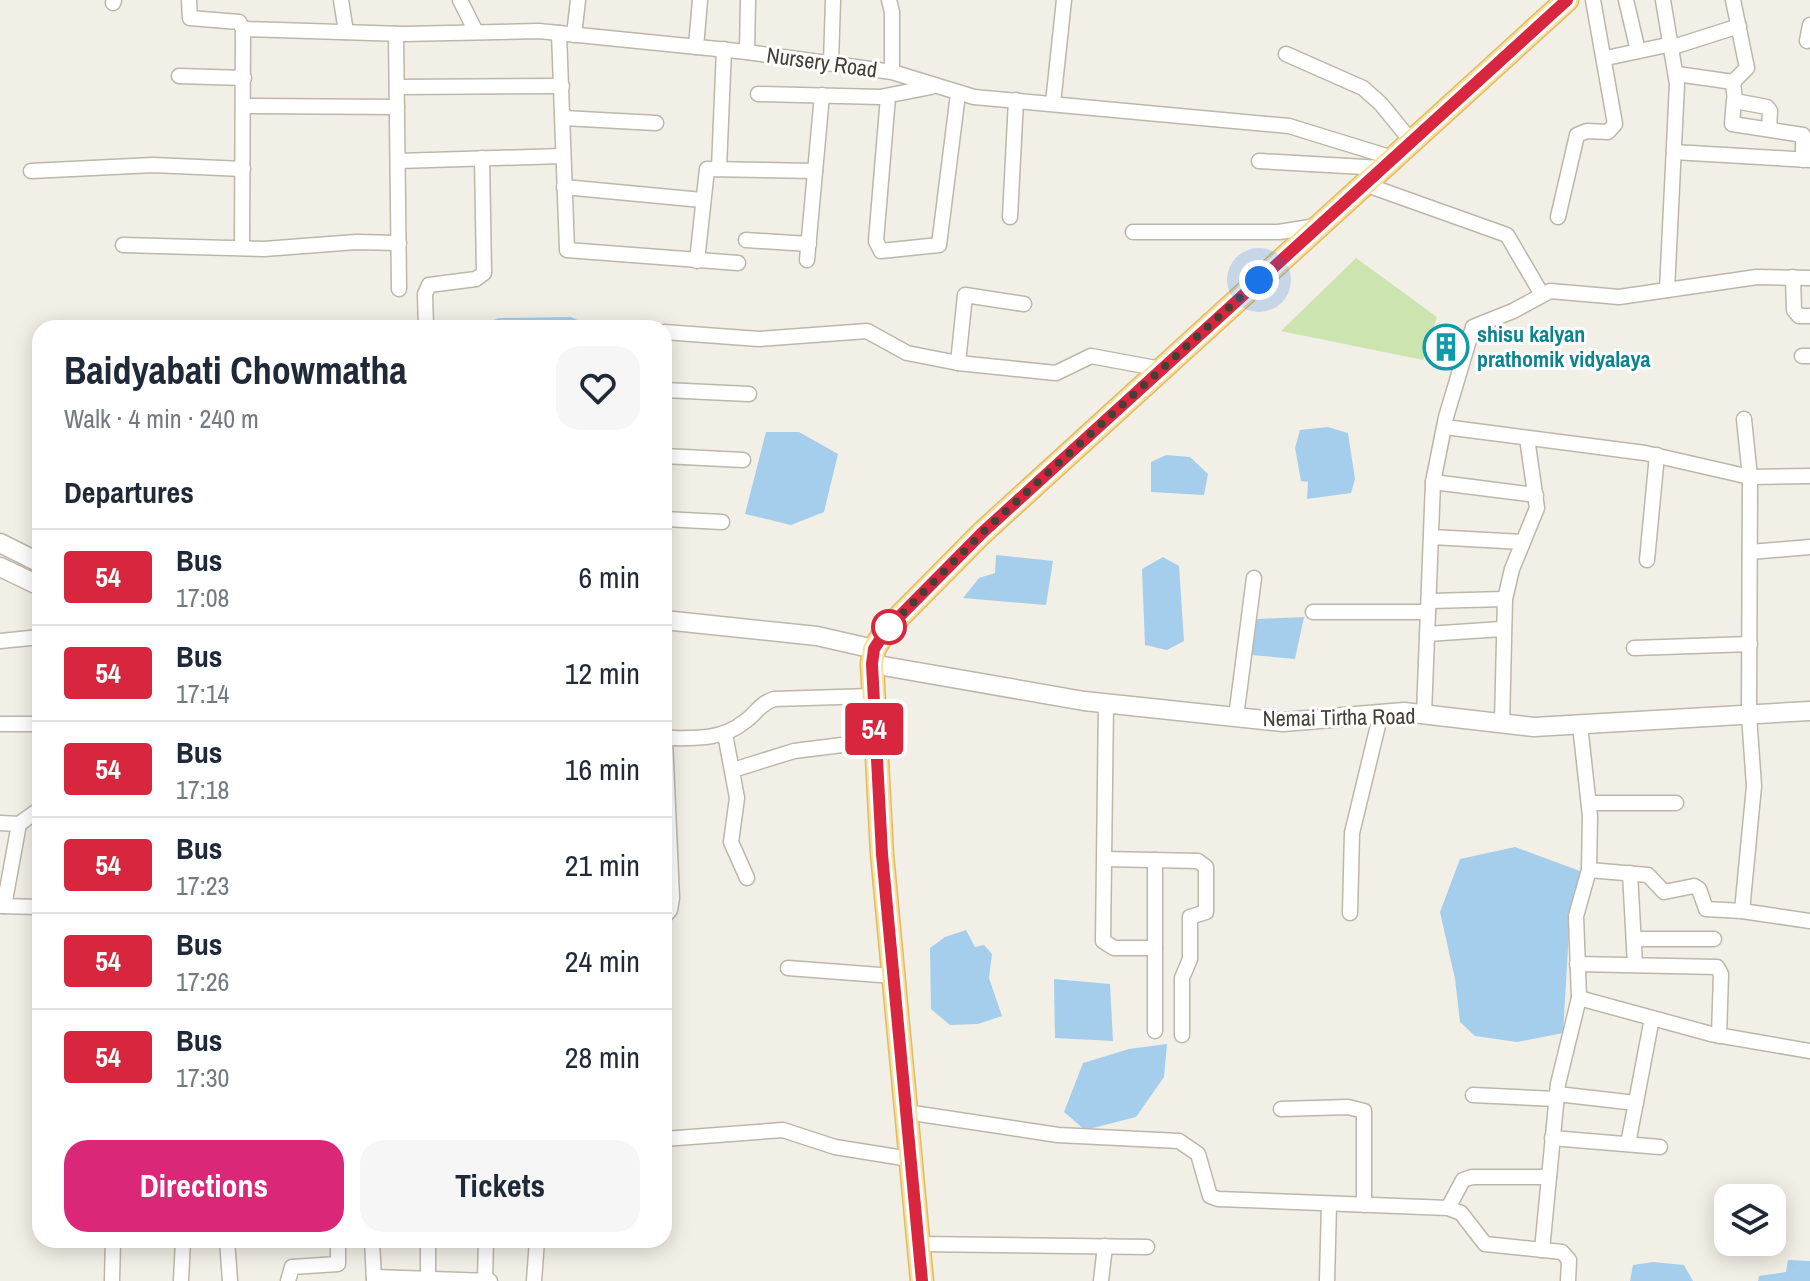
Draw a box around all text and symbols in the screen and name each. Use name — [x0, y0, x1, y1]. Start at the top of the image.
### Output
street label: Nursery Road — [765, 39, 879, 85]
your location — [1239, 260, 1279, 300]
place label: shisu kalyan prathomik vidyalaya — [1477, 319, 1650, 374]
building icon: shisu kalyan prathomik vidyalaya — [1422, 323, 1470, 371]
text: Baidyabati Chowmatha — [64, 345, 407, 396]
button: heart — [556, 346, 640, 430]
text: Walk · 4 min · 240 m — [64, 401, 259, 436]
text: Departures — [64, 472, 194, 512]
text: Bus — [176, 540, 222, 580]
text: 6 min — [578, 557, 640, 597]
text: 54 — [95, 558, 121, 596]
text: 17:08 — [176, 580, 229, 615]
unlabelled marker — [872, 610, 906, 644]
text: Bus — [176, 636, 222, 676]
text: 12 min — [565, 653, 640, 693]
text: 54 — [95, 654, 121, 692]
text: 17:14 — [176, 676, 229, 711]
street label: Nemai Tirtha Road — [1262, 701, 1416, 733]
line badge: 54 — [838, 703, 910, 755]
text: 54 — [861, 710, 887, 748]
text: Bus — [176, 732, 222, 772]
text: 16 min — [565, 749, 640, 789]
text: 54 — [95, 750, 121, 788]
text: 17:18 — [176, 772, 229, 807]
text: Bus — [176, 828, 222, 868]
text: 21 min — [565, 845, 640, 885]
text: 54 — [95, 846, 121, 884]
text: 17:23 — [176, 868, 229, 903]
text: Bus — [176, 924, 222, 964]
text: 24 min — [565, 941, 640, 981]
text: 54 — [95, 942, 121, 980]
text: 17:26 — [176, 964, 229, 999]
text: Bus — [176, 1020, 222, 1060]
text: 28 min — [565, 1037, 640, 1077]
text: 54 — [95, 1038, 121, 1076]
text: 17:30 — [176, 1060, 229, 1095]
button: Directions — [64, 1140, 344, 1232]
button: Tickets — [360, 1140, 640, 1232]
map controls — [1714, 1184, 1786, 1256]
button: layers — [1714, 1184, 1786, 1256]

